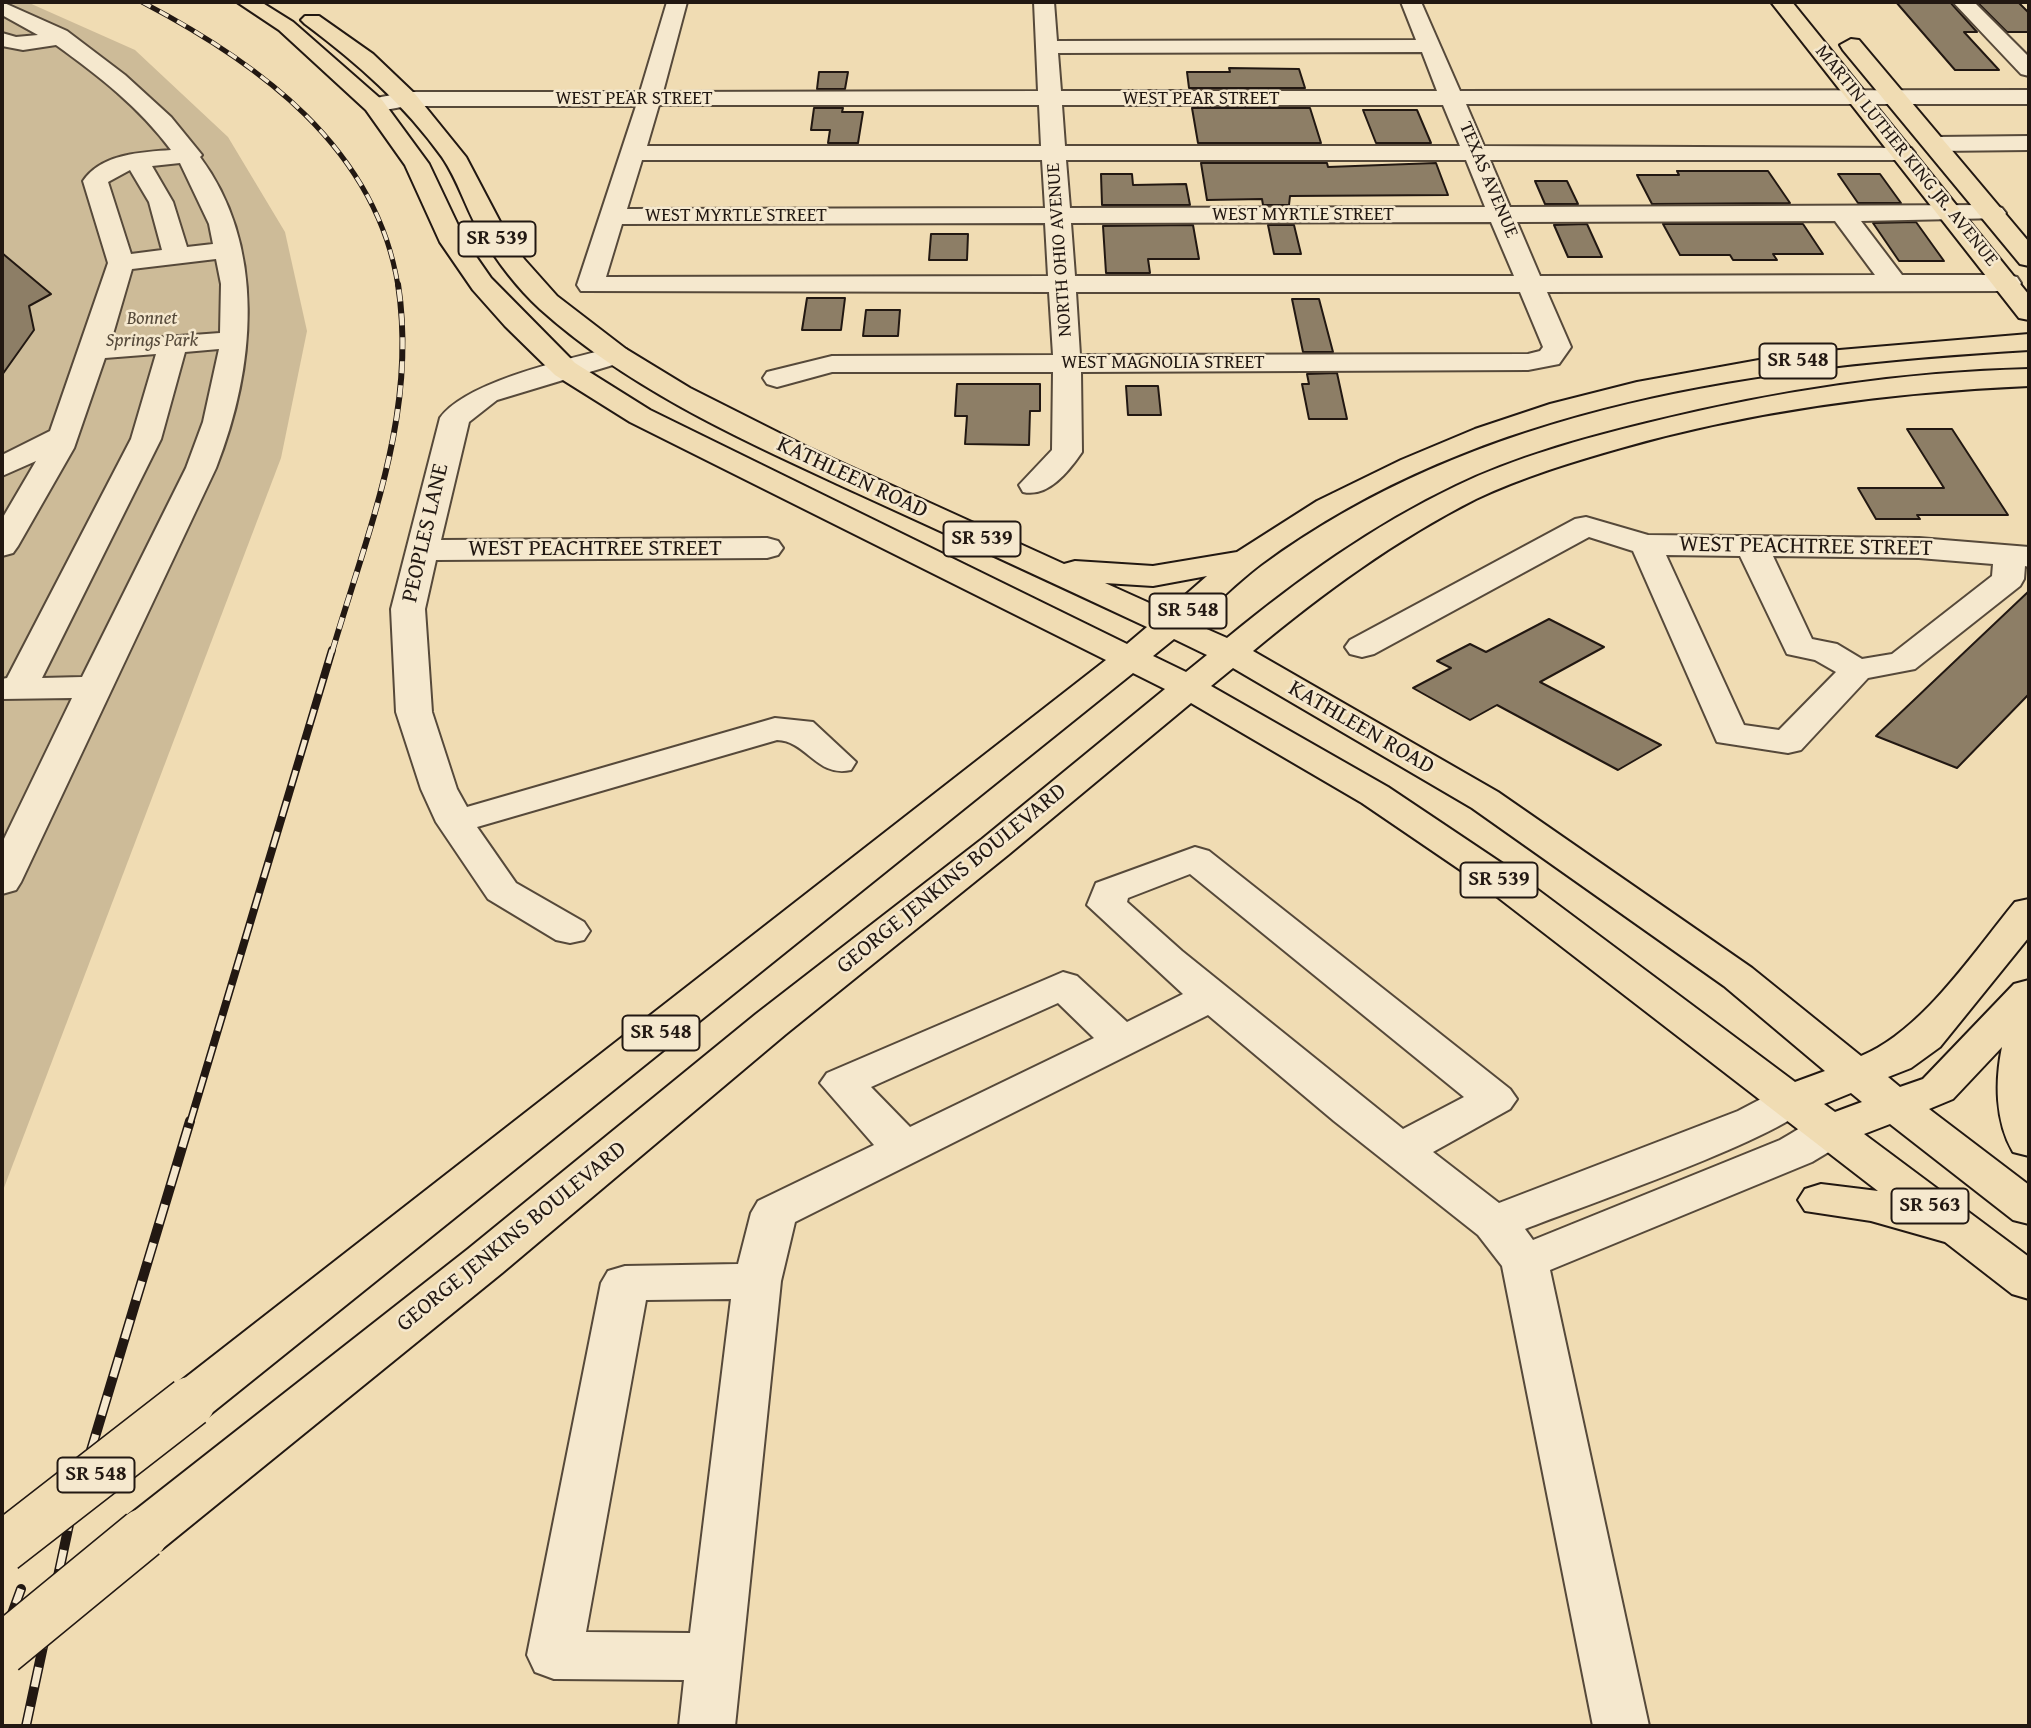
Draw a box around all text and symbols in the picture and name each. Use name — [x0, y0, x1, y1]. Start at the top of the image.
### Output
street label: MARTIN LUTHER KING JR. AVENUE — [1810, 41, 2002, 271]
street label: WEST PEAR STREET — [555, 88, 713, 110]
street label: WEST PEAR STREET — [1122, 88, 1280, 110]
street label: TEXAS AVENUE — [1453, 119, 1523, 241]
street label: NORTH OHIO AVENUE — [1043, 162, 1077, 338]
street label: WEST MYRTLE STREET — [1212, 204, 1394, 226]
street label: WEST MYRTLE STREET — [645, 205, 827, 227]
road number: SR 539 — [458, 222, 536, 256]
park label: Bonnet Springs Park — [106, 308, 198, 352]
road number: SR 548 — [1759, 344, 1836, 378]
street label: WEST MAGNOLIA STREET — [1061, 352, 1265, 374]
street label: KATHLEEN ROAD — [772, 431, 932, 525]
street label: PEOPLES LANE — [397, 461, 455, 605]
road number: SR 539 — [944, 522, 1020, 556]
street label: WEST PEACHTREE STREET — [1679, 531, 1933, 563]
street label: WEST PEACHTREE STREET — [468, 535, 722, 563]
road number: SR 548 — [1150, 594, 1226, 628]
street label: KATHLEEN ROAD — [1283, 675, 1439, 781]
street label: GEORGE JENKINS BOULEVARD — [832, 778, 1072, 980]
road number: SR 539 — [1460, 862, 1538, 898]
road number: SR 548 — [622, 1016, 700, 1050]
street label: GEORGE JENKINS BOULEVARD — [392, 1136, 632, 1338]
road number: SR 563 — [1892, 1188, 1968, 1224]
road number: SR 548 — [57, 1458, 134, 1492]

